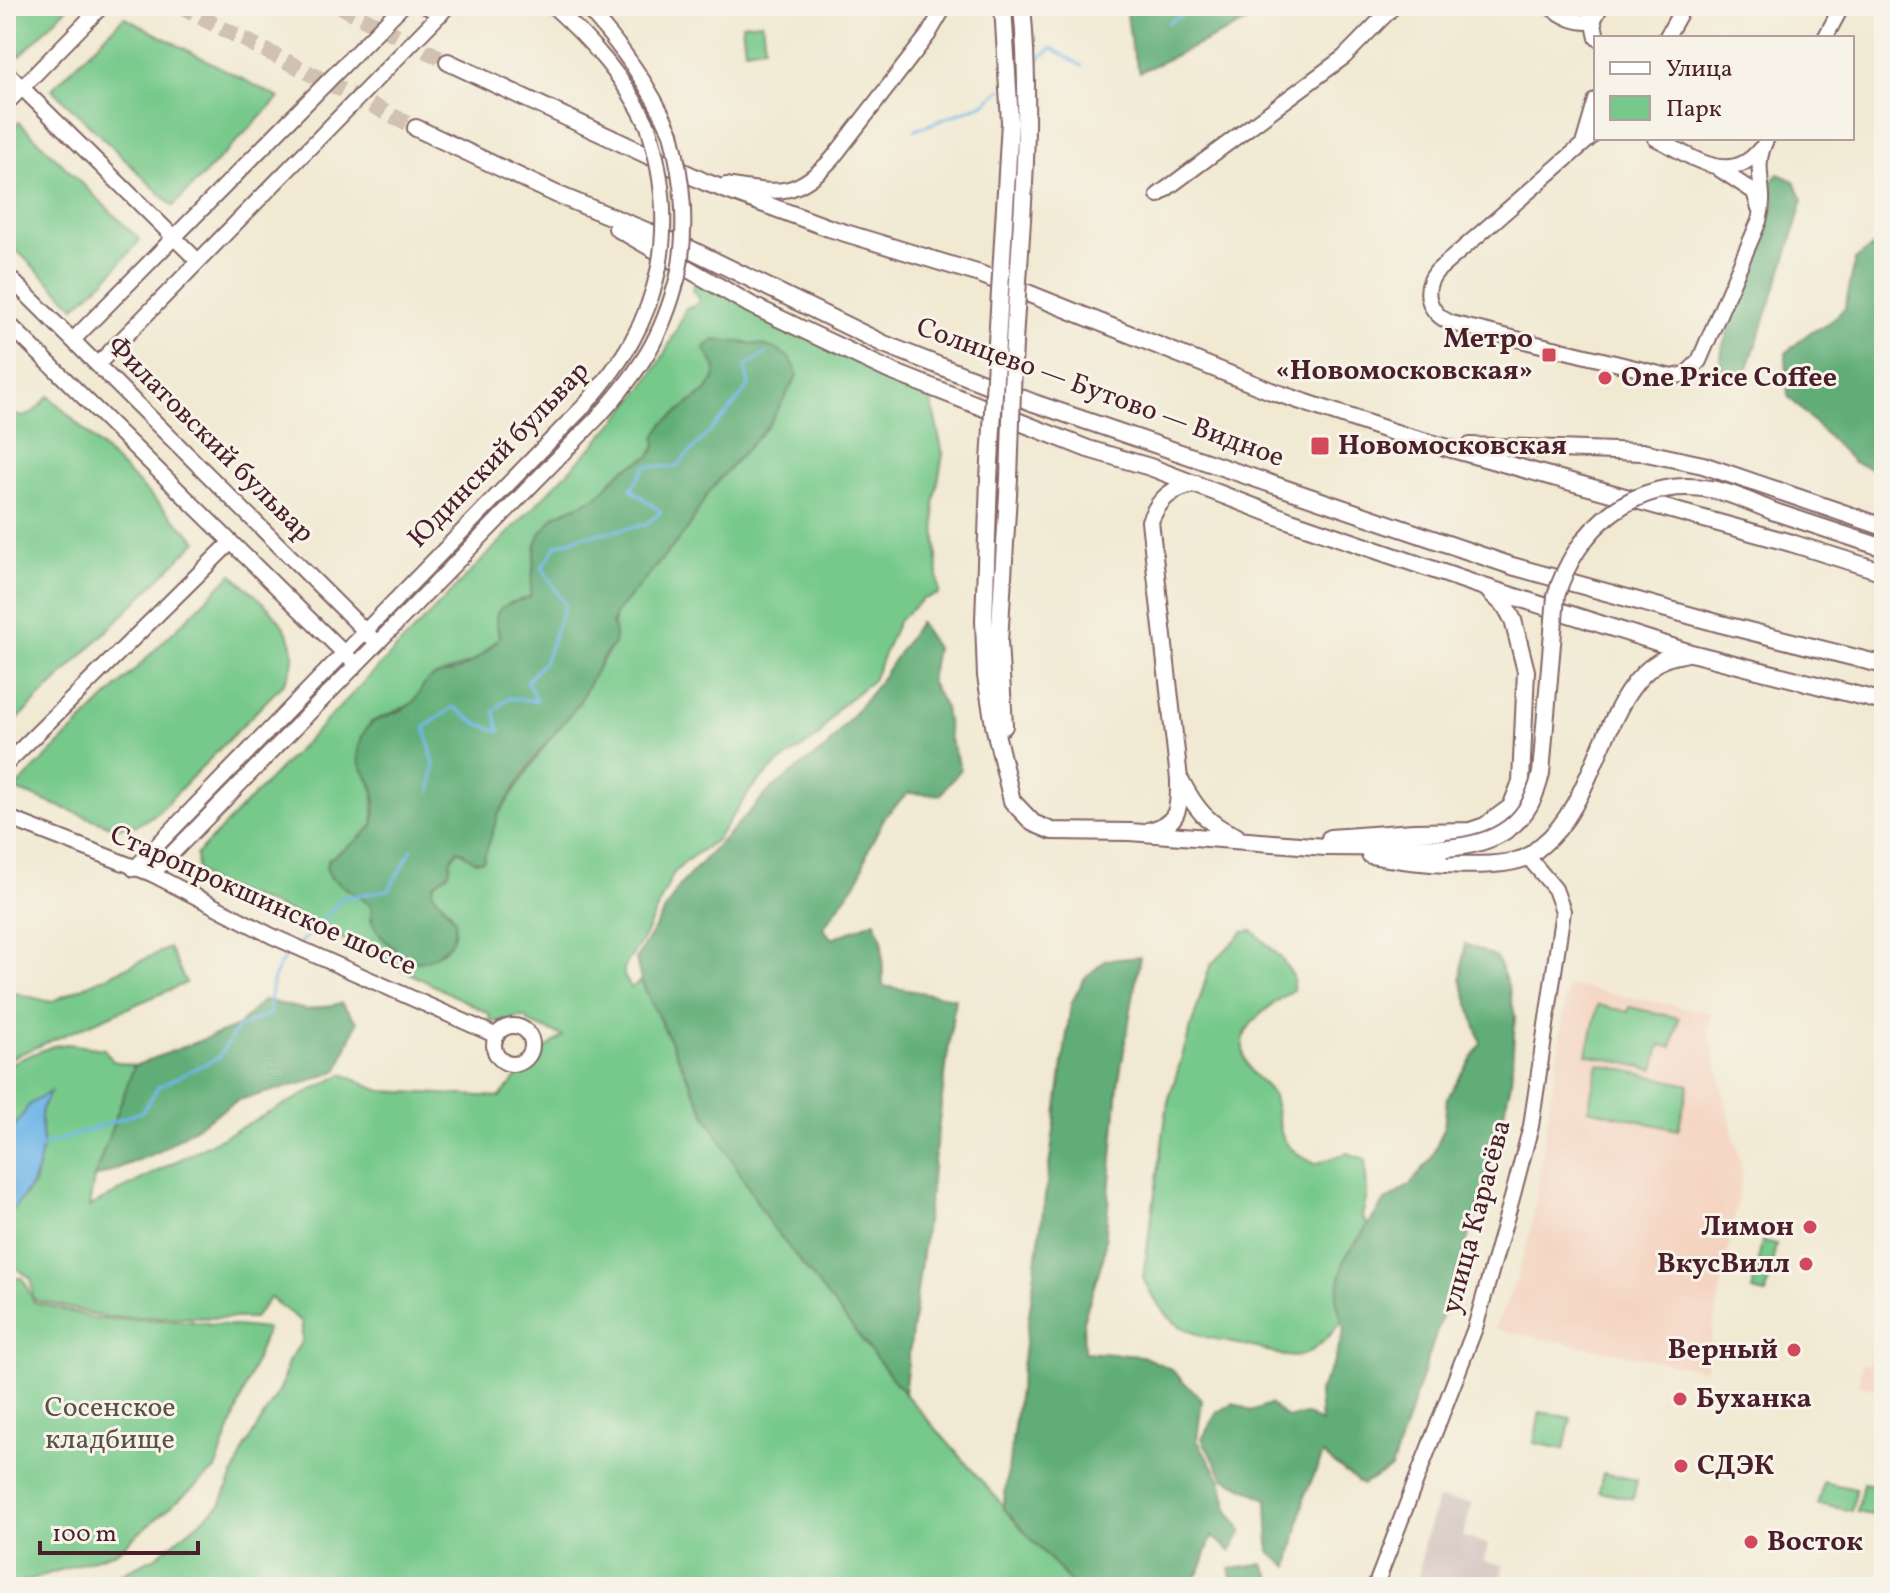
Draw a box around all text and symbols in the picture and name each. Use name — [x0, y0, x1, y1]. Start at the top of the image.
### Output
legend — [1594, 36, 1854, 140]
text: Улица — [1666, 53, 1733, 87]
text: Парк — [1666, 93, 1722, 127]
street label: Солнцево — Бутово — Видное — [911, 308, 1289, 478]
place label: Метро «Новомосковская» — [1276, 320, 1533, 391]
street label: Филатовский бульвар — [98, 328, 322, 552]
marker: Метро «Новомосковская» — [1540, 346, 1558, 364]
street label: Юдинский бульвар — [399, 353, 599, 557]
place label: One Price Coffee — [1621, 359, 1837, 398]
marker: One Price Coffee — [1596, 369, 1614, 387]
place label: Новомосковская — [1338, 427, 1567, 466]
marker: Новомосковская — [1309, 435, 1331, 457]
street label: Старопрокшинское шоссе — [103, 816, 423, 986]
street label: улица Карасёва — [1432, 1116, 1522, 1318]
place label: Лимон — [1701, 1208, 1794, 1247]
marker: Лимон — [1801, 1218, 1819, 1236]
place label: ВкусВилл — [1657, 1245, 1790, 1284]
marker: ВкусВилл — [1797, 1255, 1815, 1273]
place label: Верный — [1668, 1331, 1778, 1370]
marker: Верный — [1785, 1341, 1803, 1359]
place label: Буханка — [1696, 1380, 1812, 1419]
park label: Сосенское кладбище — [44, 1389, 176, 1460]
marker: Буханка — [1671, 1390, 1689, 1408]
place label: СДЭК — [1697, 1447, 1774, 1486]
marker: СДЭК — [1672, 1457, 1690, 1475]
scale bar — [40, 1505, 198, 1555]
text: 100 m — [52, 1518, 117, 1552]
place label: Восток — [1767, 1523, 1863, 1562]
marker: Восток — [1742, 1533, 1760, 1551]

